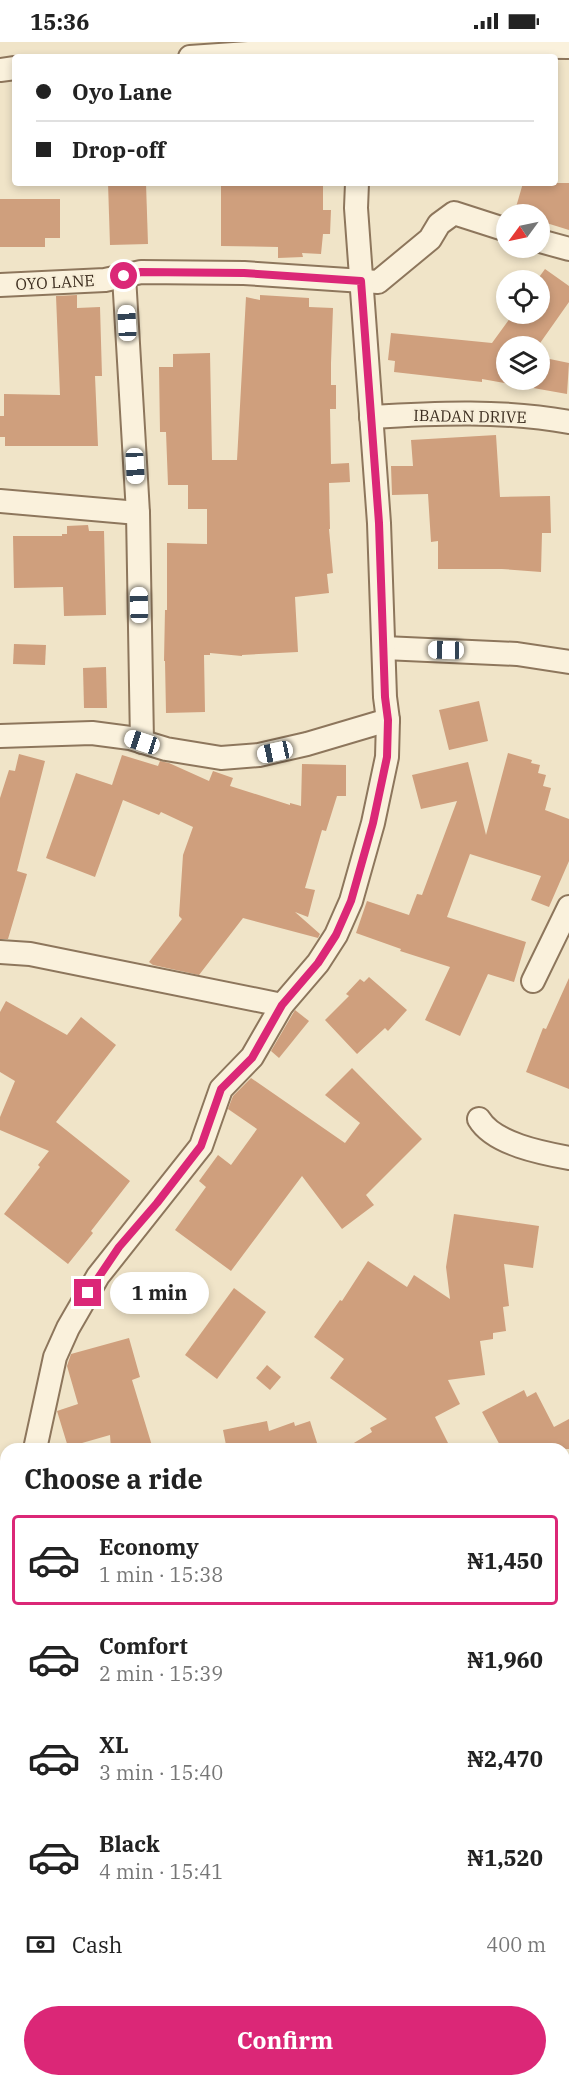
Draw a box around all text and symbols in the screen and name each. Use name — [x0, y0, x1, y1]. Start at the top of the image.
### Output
text: 15:36 — [30, 7, 89, 36]
text: Oyo Lane — [72, 77, 172, 106]
text: Drop-off — [72, 135, 166, 164]
north arrow — [496, 204, 550, 258]
map controls — [496, 204, 550, 390]
route start — [110, 262, 137, 289]
street label: OYO LANE — [15, 270, 95, 294]
button: locate — [496, 270, 550, 324]
car — [117, 305, 137, 341]
button: layers — [496, 336, 550, 390]
street label: IBADAN DRIVE — [413, 405, 527, 427]
car — [125, 448, 145, 484]
car — [130, 587, 148, 623]
car — [428, 641, 464, 659]
car — [122, 728, 162, 756]
car — [256, 739, 294, 765]
callout: 1 min — [109, 1272, 208, 1314]
route end — [74, 1279, 101, 1306]
text: 1 min — [132, 1279, 188, 1306]
text: Choose a ride — [24, 1461, 203, 1496]
text: Economy — [99, 1532, 199, 1561]
icon: car — [27, 1533, 81, 1587]
text: ₦1,450 — [467, 1546, 543, 1575]
text: 1 min · 15:38 — [99, 1561, 223, 1588]
text: Comfort — [99, 1631, 188, 1660]
icon: car — [27, 1632, 81, 1686]
text: ₦1,960 — [467, 1645, 543, 1674]
text: 2 min · 15:39 — [99, 1660, 223, 1687]
text: XL — [99, 1730, 129, 1759]
icon: car — [27, 1731, 81, 1785]
text: ₦2,470 — [467, 1744, 543, 1773]
text: 3 min · 15:40 — [99, 1759, 223, 1786]
text: Black — [99, 1829, 160, 1858]
icon: car — [27, 1830, 81, 1884]
text: ₦1,520 — [467, 1843, 543, 1872]
text: 4 min · 15:41 — [99, 1858, 223, 1885]
icon: cash — [24, 1928, 57, 1961]
text: Cash — [72, 1930, 123, 1959]
text: 400 m — [486, 1931, 546, 1958]
button: Confirm — [24, 2006, 546, 2075]

